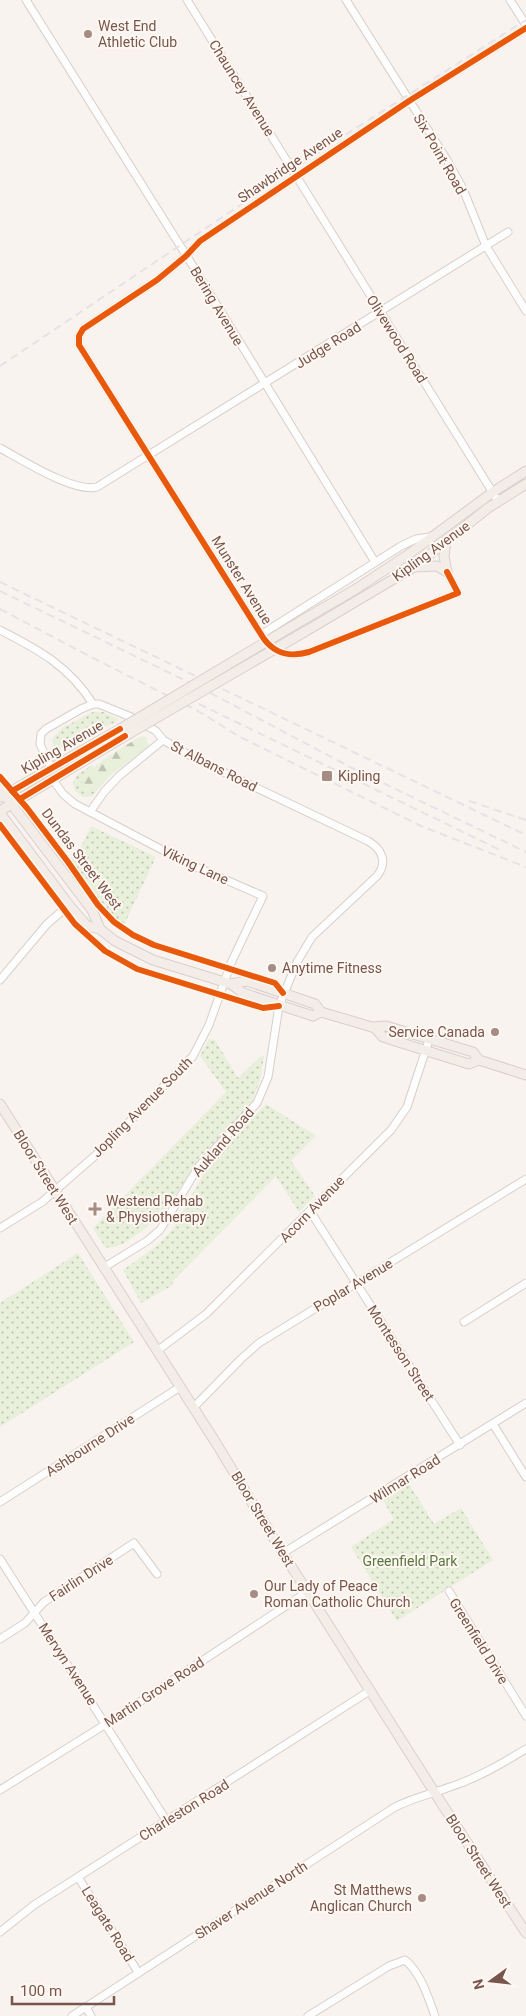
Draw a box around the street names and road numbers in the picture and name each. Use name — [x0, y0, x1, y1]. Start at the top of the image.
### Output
street label: Chauncey Avenue — [206, 37, 278, 139]
street label: Six Point Road — [411, 111, 469, 197]
street label: Shawbridge Avenue — [235, 124, 345, 206]
street label: Bering Avenue — [187, 264, 247, 348]
street label: Olivewood Road — [364, 292, 430, 386]
street label: Judge Road — [292, 319, 364, 371]
street label: Kipling Avenue — [389, 518, 473, 584]
street label: Munster Avenue — [208, 533, 276, 627]
street label: Kipling Avenue — [18, 717, 106, 777]
street label: St Albans Road — [168, 737, 260, 795]
street label: Dundas Street West — [39, 805, 126, 913]
street label: Viking Lane — [159, 842, 231, 888]
street label: Jopling Avenue South — [89, 1054, 195, 1160]
street label: Aukland Road — [189, 1104, 257, 1180]
street label: Bloor Street West — [11, 1127, 82, 1227]
street label: Acorn Avenue — [276, 1172, 348, 1246]
street label: Poplar Avenue — [310, 1255, 396, 1315]
street label: Montesson Street — [364, 1302, 438, 1404]
street label: Ashbourne Drive — [43, 1410, 137, 1480]
street label: Wilmar Road — [367, 1451, 443, 1507]
street label: Bloor Street West — [228, 1469, 298, 1570]
street label: Fairlin Drive — [46, 1551, 116, 1605]
street label: Greenfield Drive — [446, 1595, 512, 1687]
street label: Mervyn Avenue — [35, 1620, 101, 1708]
street label: Martin Grove Road — [101, 1654, 207, 1730]
street label: Charleston Road — [136, 1776, 232, 1844]
street label: Bloor Street West — [443, 1811, 515, 1911]
street label: Shaver Avenue North — [192, 1858, 310, 1942]
street label: Leagate Road — [79, 1883, 137, 1965]

